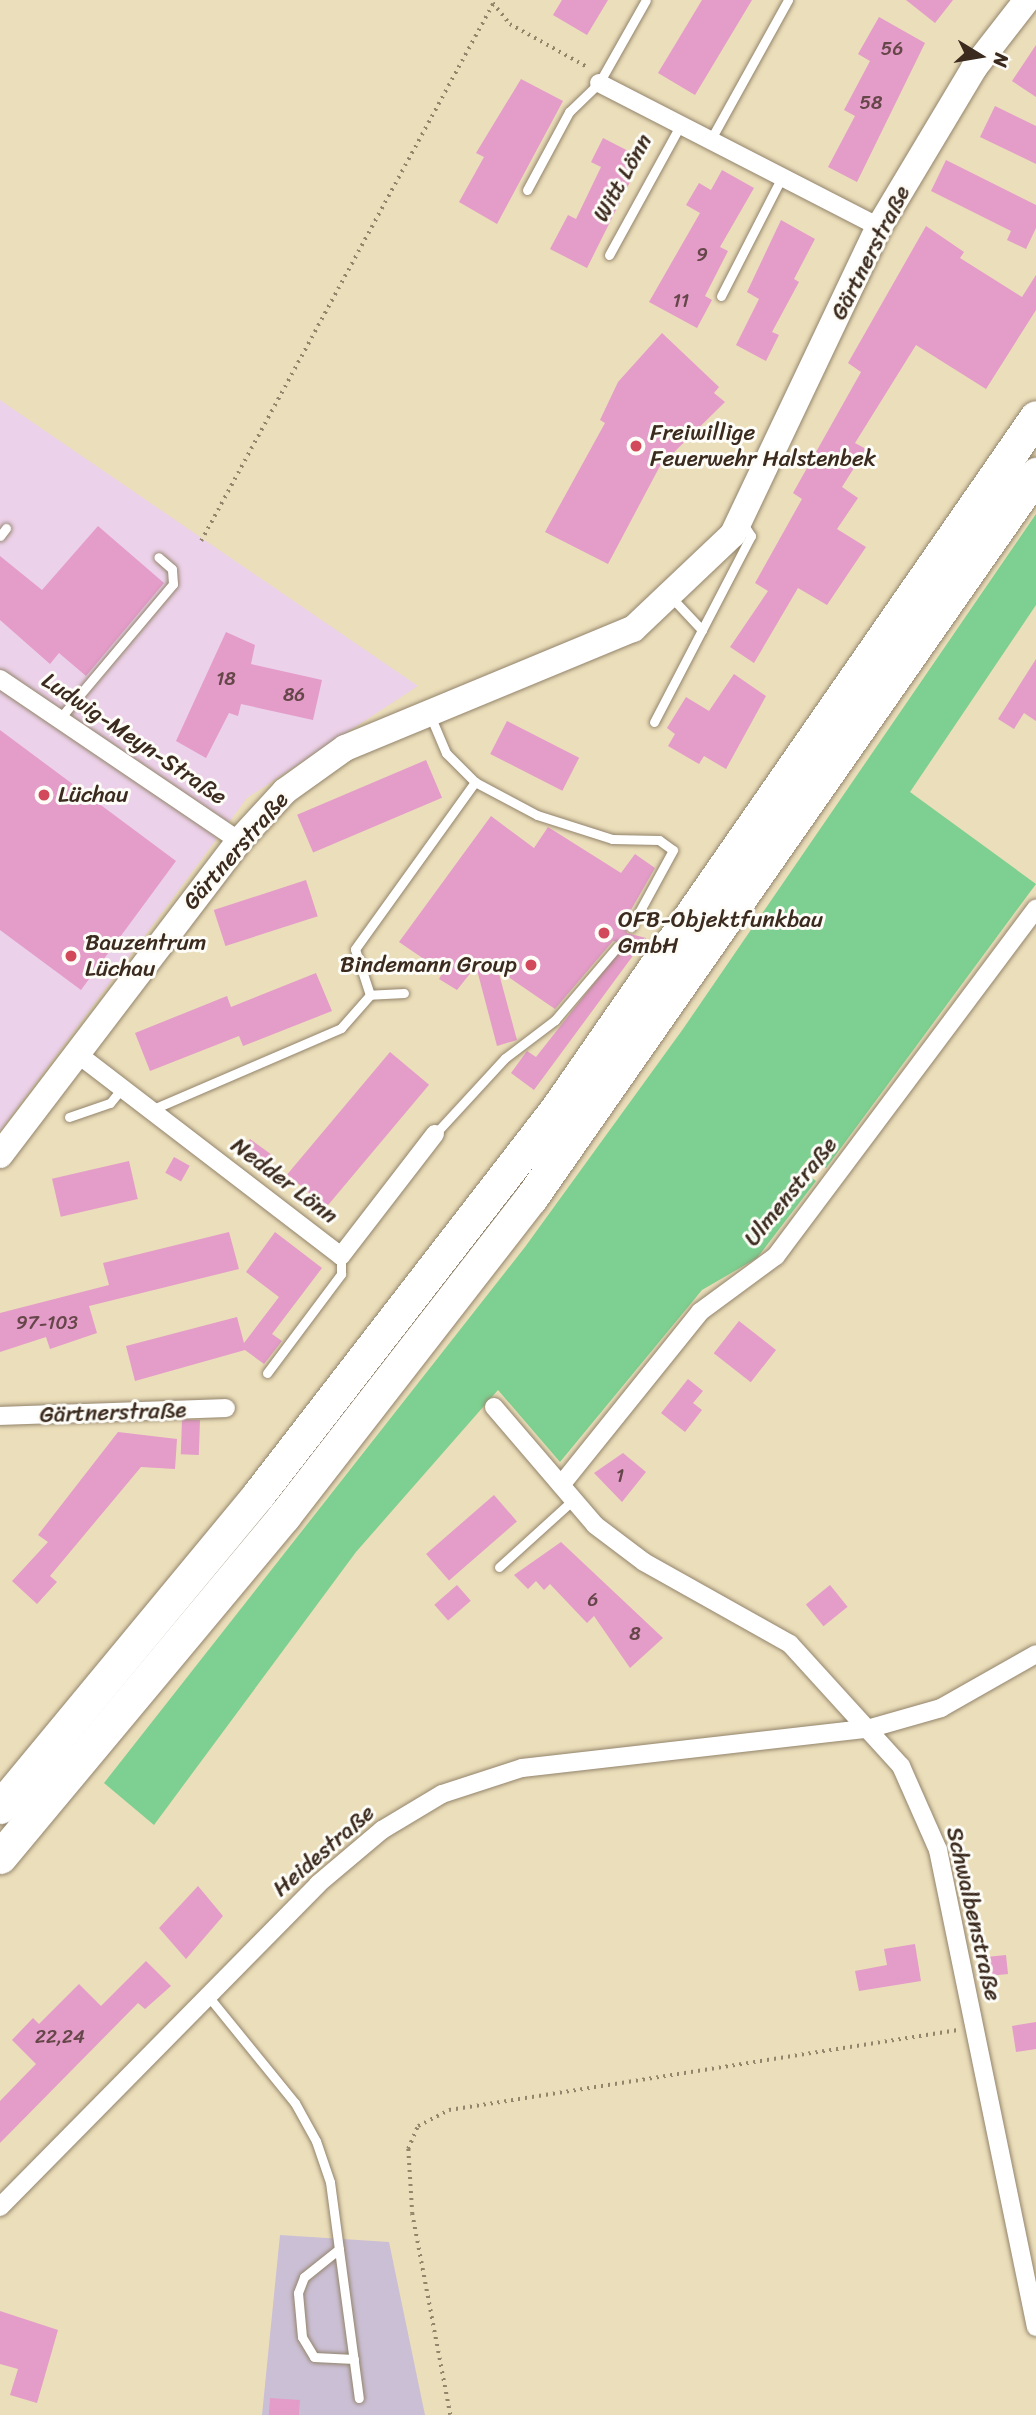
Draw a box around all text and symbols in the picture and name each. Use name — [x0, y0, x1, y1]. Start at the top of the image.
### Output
north arrow — [945, 21, 1015, 91]
house number: 56 — [881, 38, 903, 60]
text: N — [984, 50, 1019, 70]
house number: 58 — [859, 92, 883, 114]
street label: Witt Lönn — [588, 129, 658, 227]
street label: Gärtnerstraße — [825, 181, 917, 325]
house number: 9 — [696, 244, 708, 266]
house number: 11 — [673, 290, 689, 312]
place label: Freiwillige Feuerwehr Halstenbek — [650, 419, 876, 473]
marker: Freiwillige Feuerwehr Halstenbek — [628, 438, 644, 454]
street label: Ludwig-Meyn-Straße — [36, 667, 232, 811]
house number: 18 — [216, 668, 236, 690]
house number: 86 — [283, 684, 305, 706]
place label: Lüchau — [58, 781, 128, 809]
marker: Lüchau — [36, 787, 52, 803]
street label: Gärtnerstraße — [177, 787, 295, 915]
place label: OFB-Objektfunkbau GmbH — [618, 906, 823, 960]
marker: OFB-Objektfunkbau GmbH — [596, 925, 612, 941]
place label: Bauzentrum Lüchau — [85, 929, 206, 983]
marker: Bauzentrum Lüchau — [63, 948, 79, 964]
place label: Bindemann Group — [340, 951, 517, 979]
marker: Bindemann Group — [523, 957, 539, 973]
street label: Nedder Lönn — [225, 1132, 343, 1230]
street label: Ulmenstraße — [739, 1132, 843, 1252]
house number: 97-103 — [16, 1312, 78, 1334]
street label: Gärtnerstraße — [39, 1397, 187, 1429]
house number: 1 — [616, 1465, 624, 1487]
house number: 6 — [588, 1589, 598, 1611]
house number: 8 — [629, 1623, 641, 1645]
street label: Heidestraße — [267, 1799, 381, 1903]
street label: Schwalbenstraße — [940, 1824, 1006, 2004]
house number: 22,24 — [35, 2026, 85, 2048]

